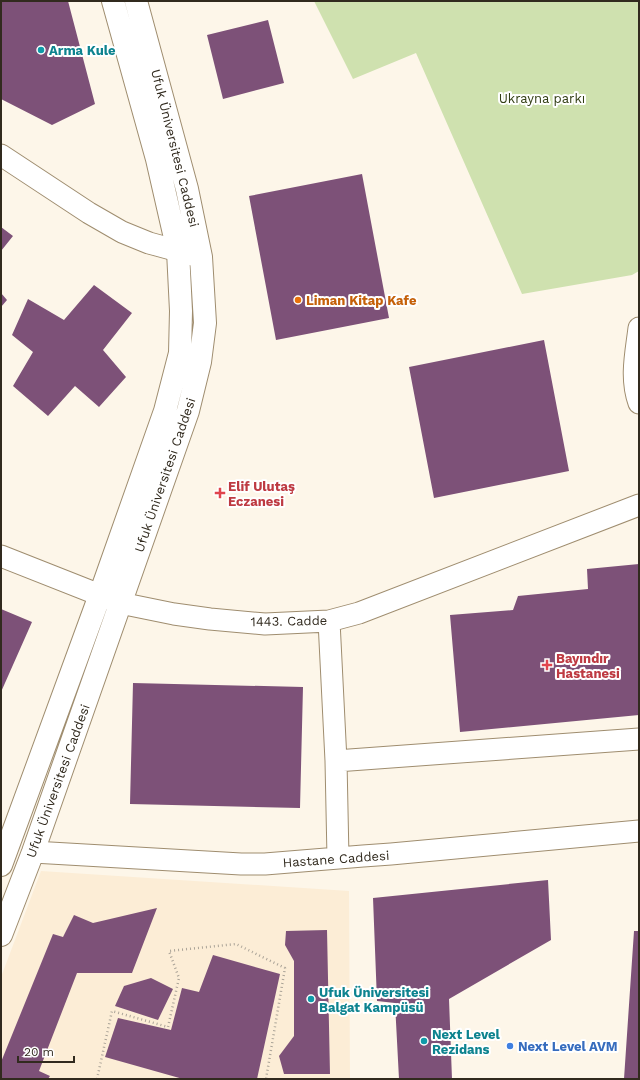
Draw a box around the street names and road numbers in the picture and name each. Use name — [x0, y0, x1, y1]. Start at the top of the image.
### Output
street label: Ufuk Üniversitesi Caddesi — [148, 68, 202, 228]
street label: Ufuk Üniversitesi Caddesi — [132, 396, 198, 554]
street label: 1443. Cadde — [251, 613, 327, 629]
street label: Ufuk Üniversitesi Caddesi — [23, 702, 93, 860]
street label: Hastane Caddesi — [282, 848, 390, 870]

